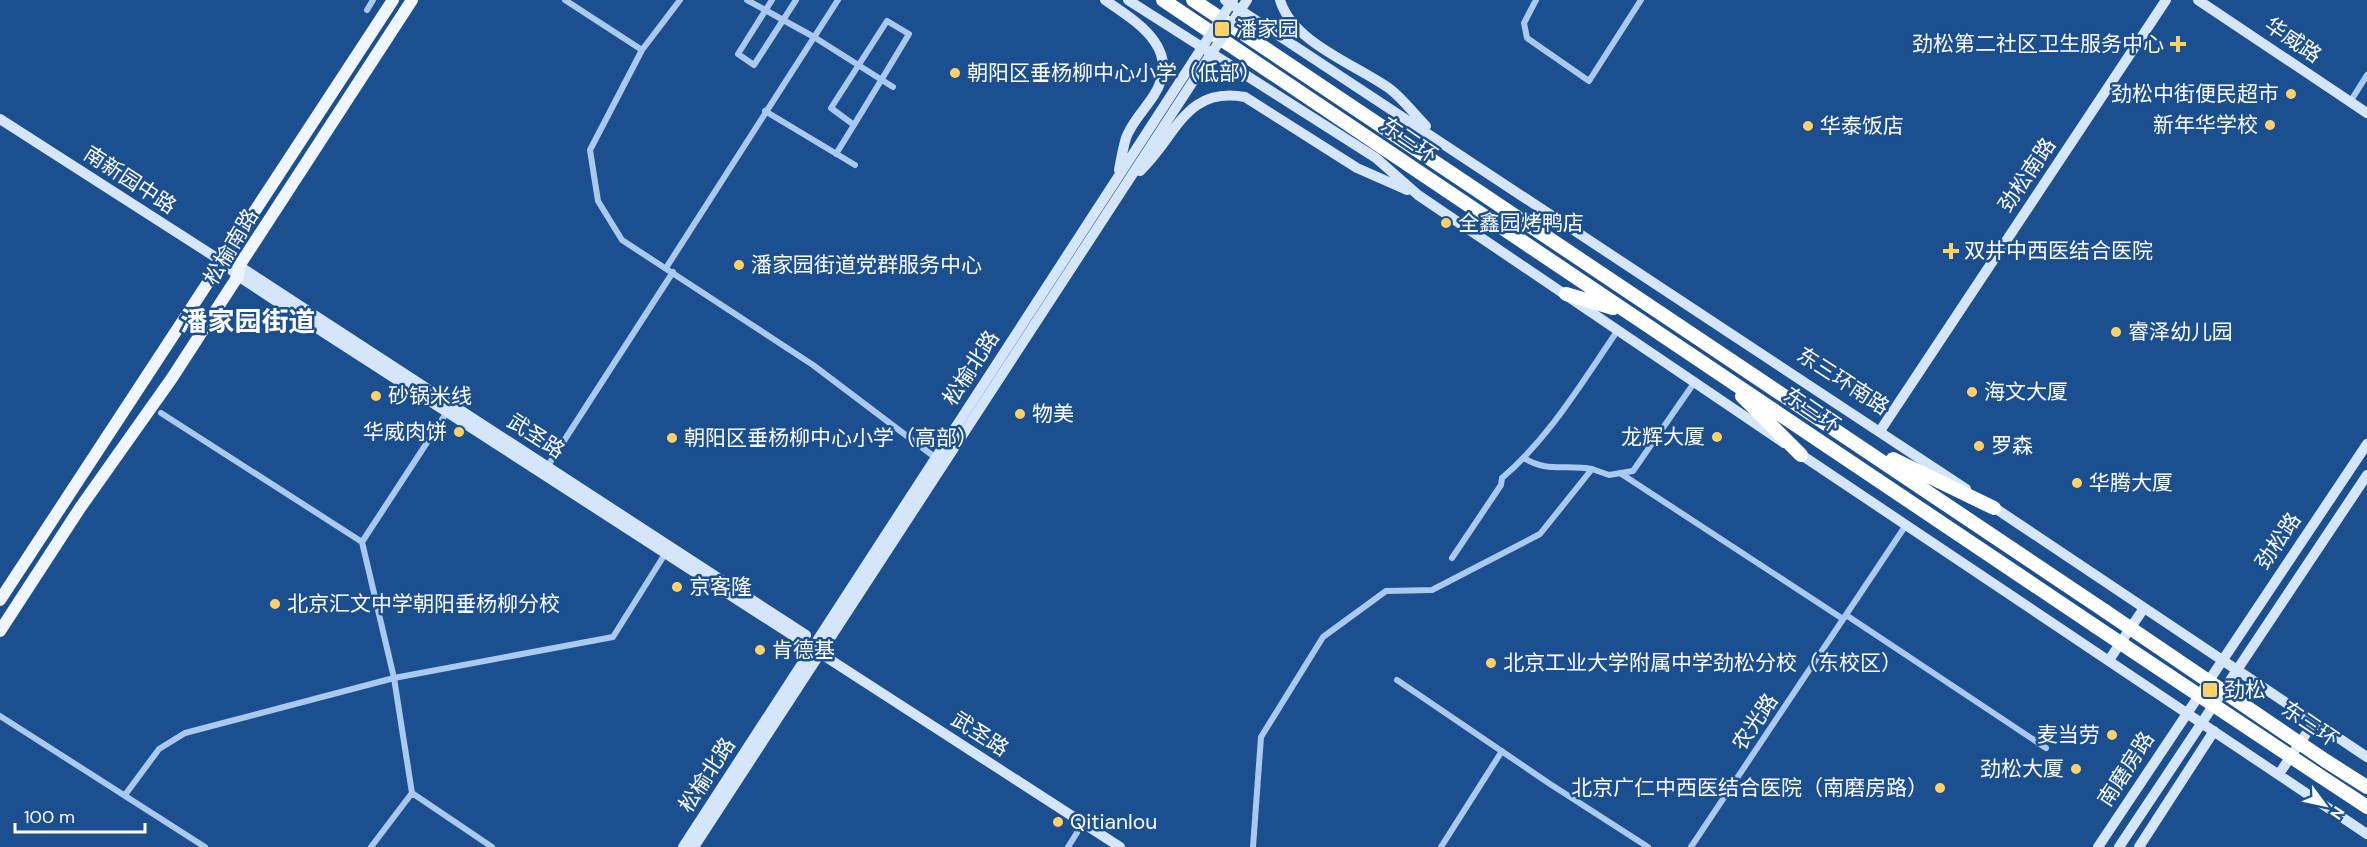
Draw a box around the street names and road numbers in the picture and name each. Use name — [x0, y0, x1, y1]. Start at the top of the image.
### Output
street label: 华威路 — [2259, 11, 2327, 69]
street label: 东三环 — [1375, 111, 1443, 169]
street label: 劲松南路 — [1992, 132, 2062, 218]
street label: 南新园中路 — [78, 140, 182, 220]
street label: 松榆南路 — [197, 204, 265, 290]
street label: 松榆北路 — [936, 325, 1006, 411]
street label: 东三环南路 — [1792, 342, 1894, 420]
street label: 东三环 — [1779, 382, 1845, 438]
street label: 武圣路 — [502, 407, 570, 465]
street label: 劲松路 — [2249, 507, 2307, 575]
street label: 农光路 — [1726, 688, 1784, 756]
street label: 东三环 — [2276, 695, 2344, 753]
street label: 武圣路 — [946, 705, 1014, 763]
street label: 南磨房路 — [2091, 726, 2161, 812]
street label: 松榆北路 — [672, 732, 742, 818]

